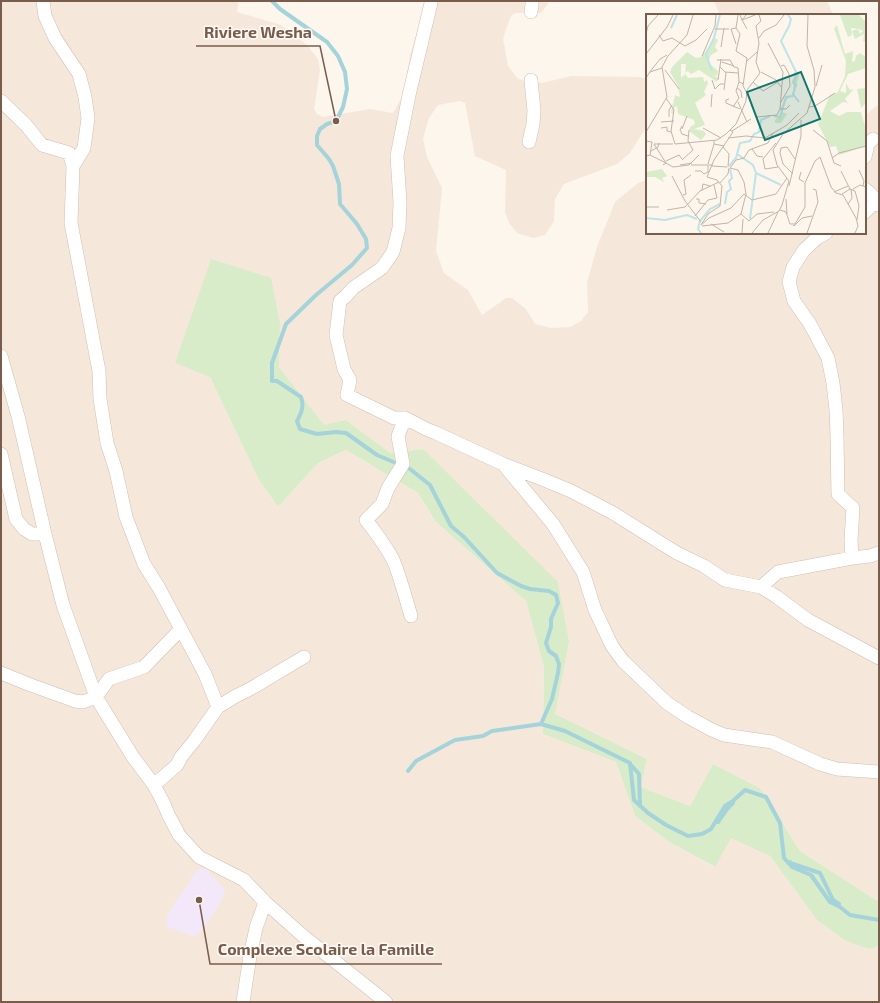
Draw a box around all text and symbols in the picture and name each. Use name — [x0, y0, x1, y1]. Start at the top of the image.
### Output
inset map — [646, 14, 866, 234]
callout: Riviere Wesha — [196, 18, 320, 46]
text: Riviere Wesha — [204, 22, 312, 41]
callout: Complexe Scolaire la Famille — [210, 936, 442, 964]
text: Complexe Scolaire la Famille — [218, 939, 434, 958]

